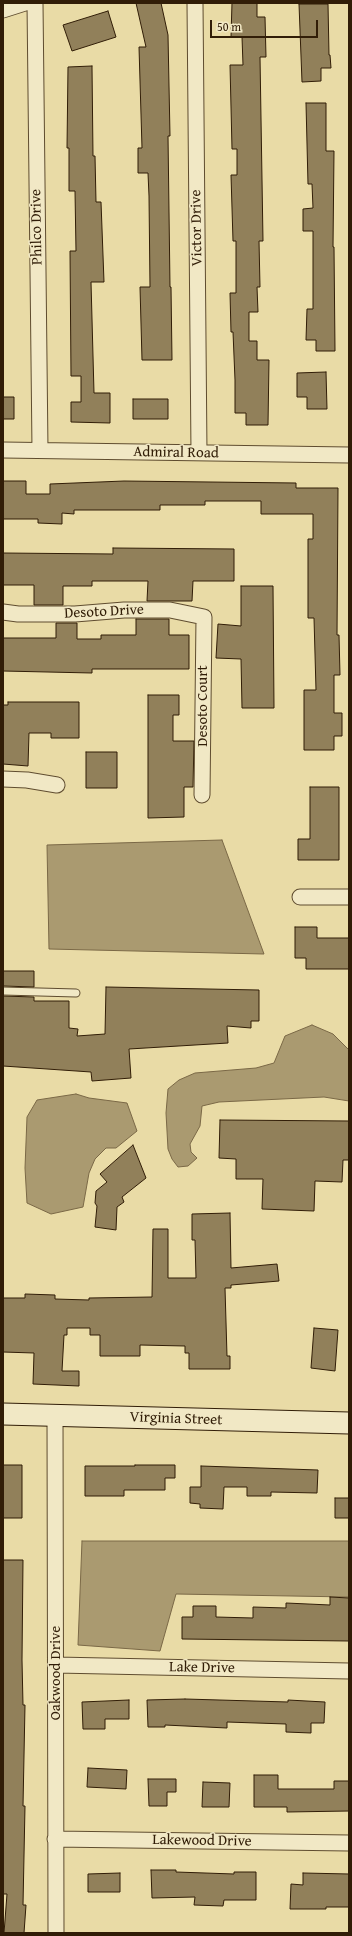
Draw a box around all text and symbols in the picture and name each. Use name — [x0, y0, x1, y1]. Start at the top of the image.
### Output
scale bar — [212, 12, 320, 38]
text: 50 m — [217, 18, 241, 35]
street label: Philco Drive — [27, 189, 47, 265]
street label: Victor Drive — [187, 189, 207, 267]
street label: Admiral Road — [133, 443, 219, 463]
street label: Desoto Drive — [64, 601, 144, 623]
street label: Desoto Court — [194, 665, 212, 747]
street label: Virginia Street — [129, 1408, 223, 1430]
street label: Oakwood Drive — [47, 1626, 65, 1720]
street label: Lake Drive — [169, 1658, 235, 1678]
street label: Lakewood Drive — [152, 1831, 252, 1851]

